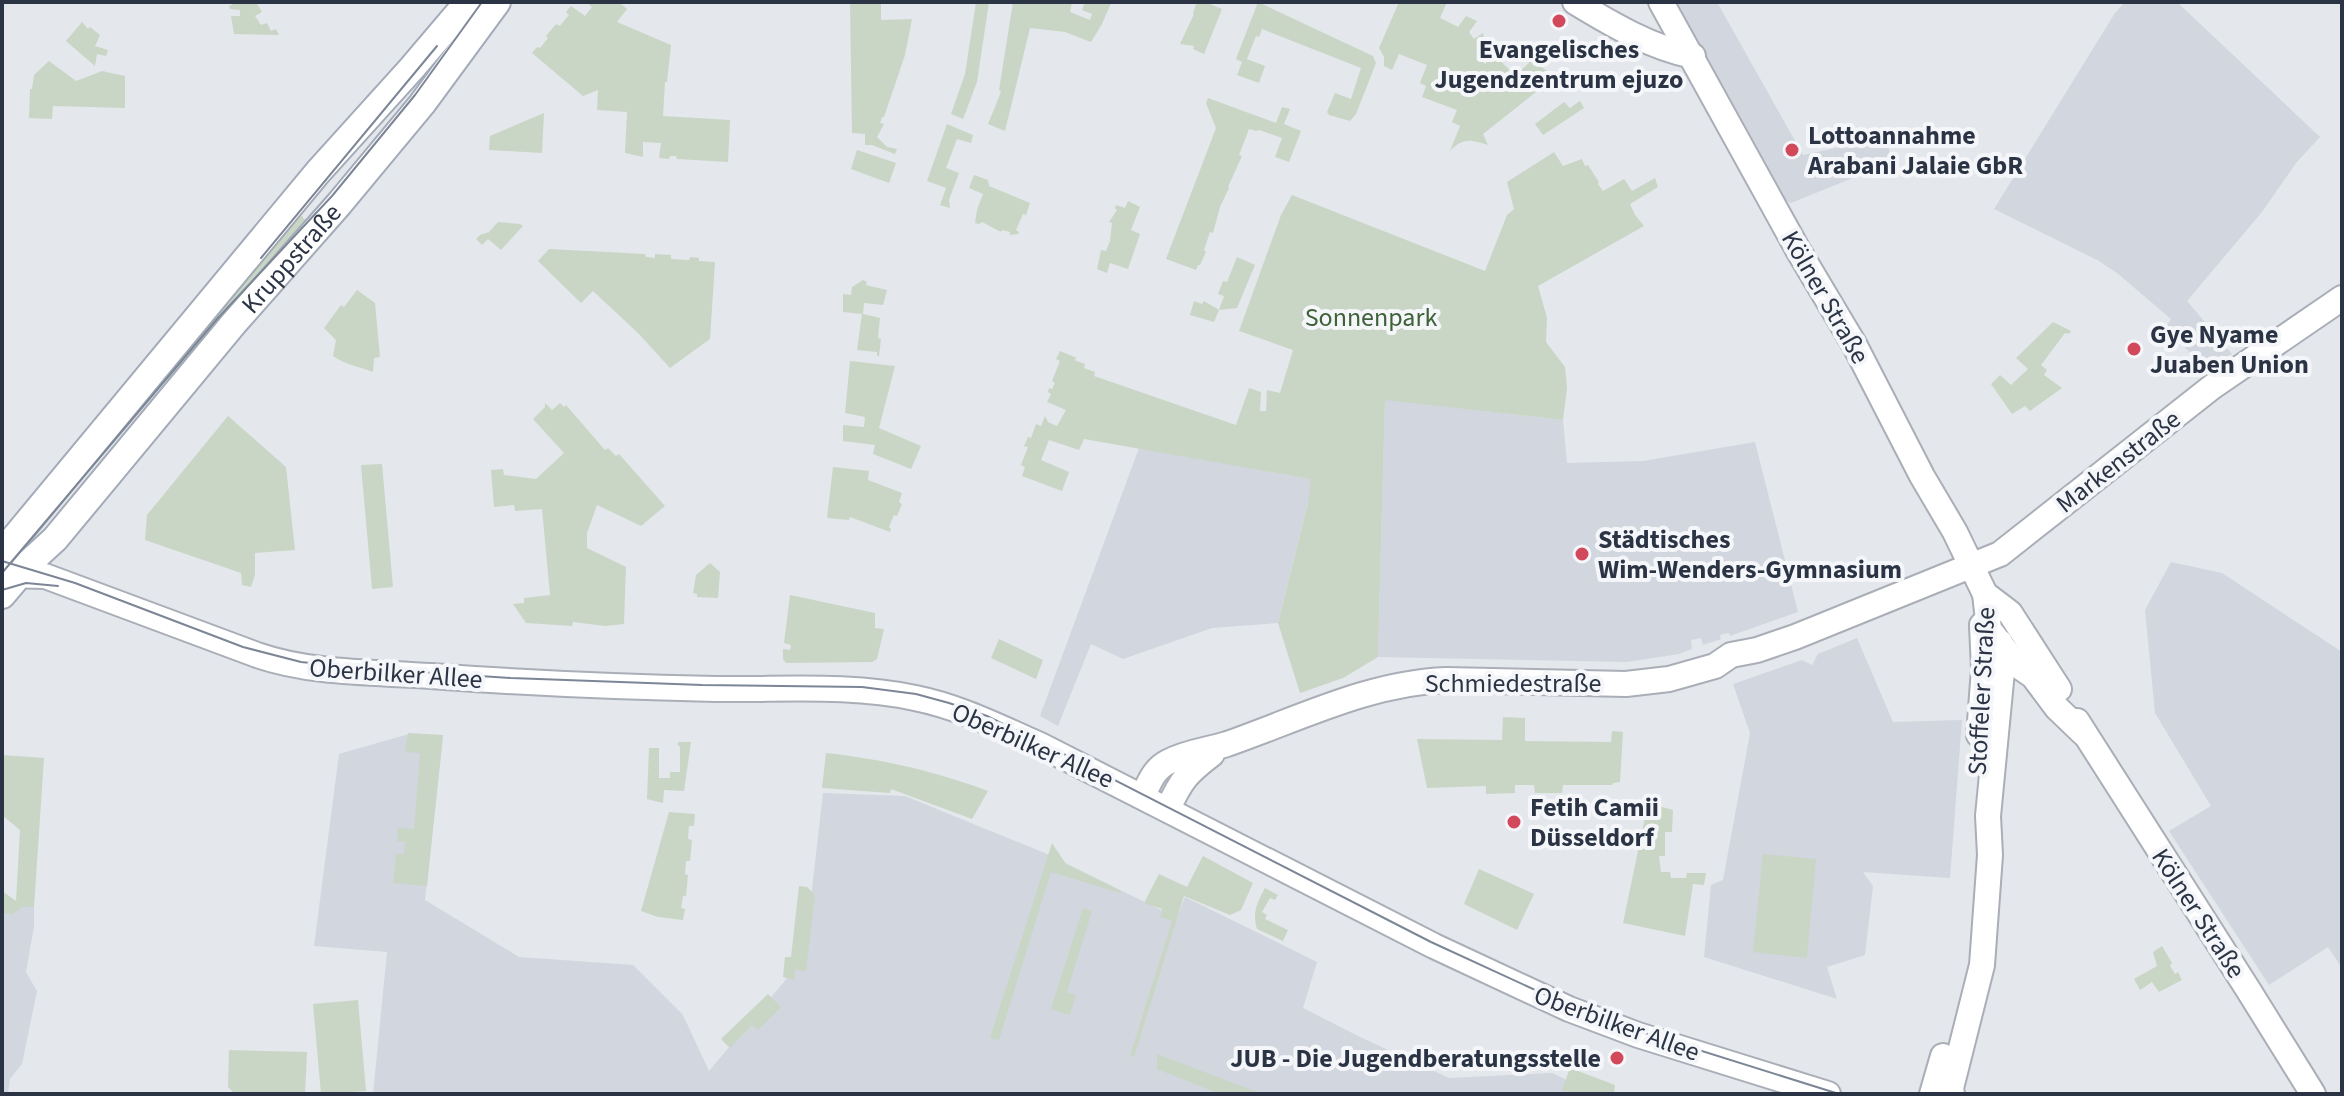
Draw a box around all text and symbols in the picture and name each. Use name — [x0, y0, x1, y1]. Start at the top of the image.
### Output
marker: Evangelisches Jugendzentrum ejuzo — [1550, 12, 1568, 30]
place label: Evangelisches Jugendzentrum ejuzo — [1435, 31, 1683, 98]
place label: Lottoannahme Arabani Jalaie GbR — [1807, 117, 2023, 184]
marker: Lottoannahme Arabani Jalaie GbR — [1783, 141, 1801, 159]
street label: Kruppstraße — [233, 196, 350, 322]
street label: Kölner Straße — [1772, 224, 1879, 371]
park label: Sonnenpark — [1305, 299, 1437, 336]
place label: Gye Nyame Juaben Union — [2150, 316, 2309, 383]
marker: Gye Nyame Juaben Union — [2125, 340, 2143, 358]
street label: Markenstraße — [2048, 401, 2188, 522]
place label: Städtisches Wim-Wenders-Gymnasium — [1598, 521, 1902, 588]
marker: Städtisches Wim-Wenders-Gymnasium — [1573, 545, 1591, 563]
street label: Stoffeler Straße — [1959, 606, 2004, 776]
street label: Oberbilker Allee — [308, 649, 484, 698]
street label: Schmiedestraße — [1425, 665, 1601, 702]
street label: Oberbilker Allee — [946, 693, 1120, 798]
place label: Fetih Camii Düsseldorf — [1530, 789, 1659, 856]
marker: Fetih Camii Düsseldorf — [1505, 813, 1523, 831]
street label: Kölner Straße — [2143, 841, 2255, 986]
street label: Oberbilker Allee — [1529, 976, 1705, 1071]
place label: JUB - Die Jugendberatungsstelle — [1230, 1040, 1601, 1077]
marker: JUB - Die Jugendberatungsstelle — [1608, 1049, 1626, 1067]

